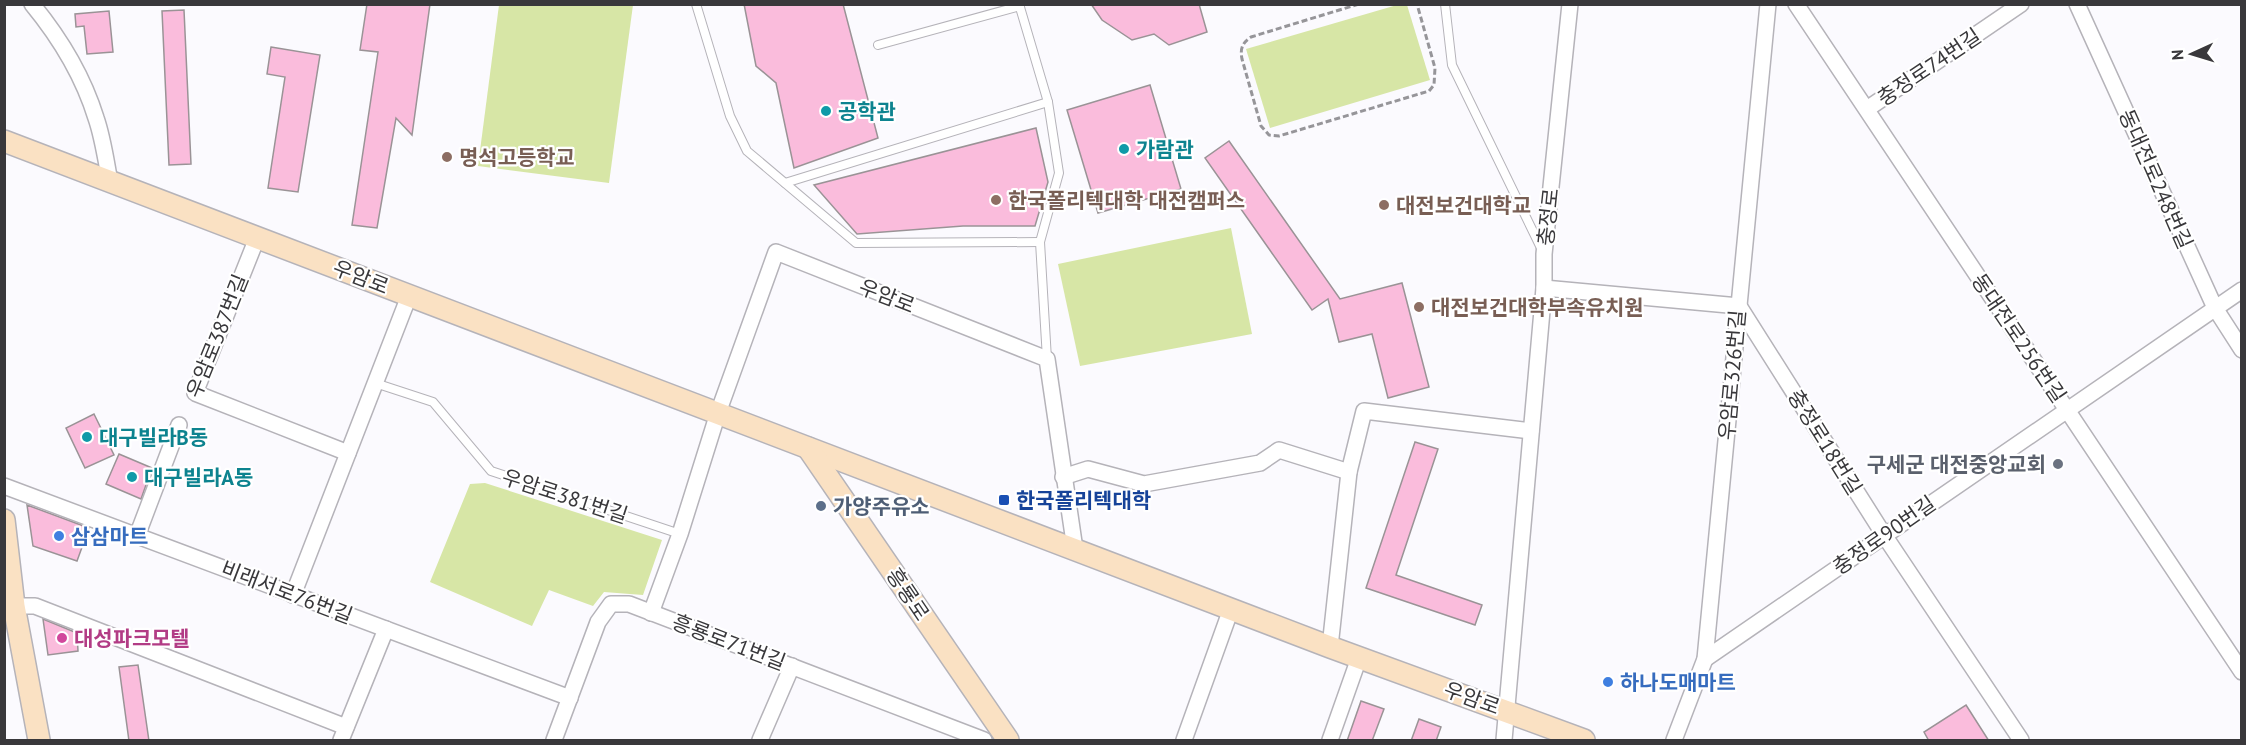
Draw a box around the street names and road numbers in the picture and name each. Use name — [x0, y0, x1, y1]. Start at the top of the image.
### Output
street label: 충정로74번길 — [1872, 22, 1986, 112]
street label: 동대전로248번길 — [2113, 105, 2199, 253]
street label: 충정로 — [1532, 187, 1564, 247]
street label: 우암로 — [329, 254, 393, 300]
street label: 동대전로256번길 — [1966, 268, 2072, 408]
street label: 우암로387번길 — [180, 270, 254, 402]
street label: 우암로 — [855, 273, 919, 319]
street label: 우암로326번길 — [1713, 309, 1751, 441]
street label: 충정로18번길 — [1782, 384, 1868, 500]
street label: 우암로381번길 — [499, 463, 631, 529]
street label: 충정로90번길 — [1827, 490, 1941, 580]
street label: 비래서로76번길 — [217, 555, 357, 629]
street label: 흥룡로 — [881, 562, 935, 626]
street label: 흥룡로71번길 — [668, 608, 790, 676]
street label: 우암로 — [1440, 675, 1504, 721]

